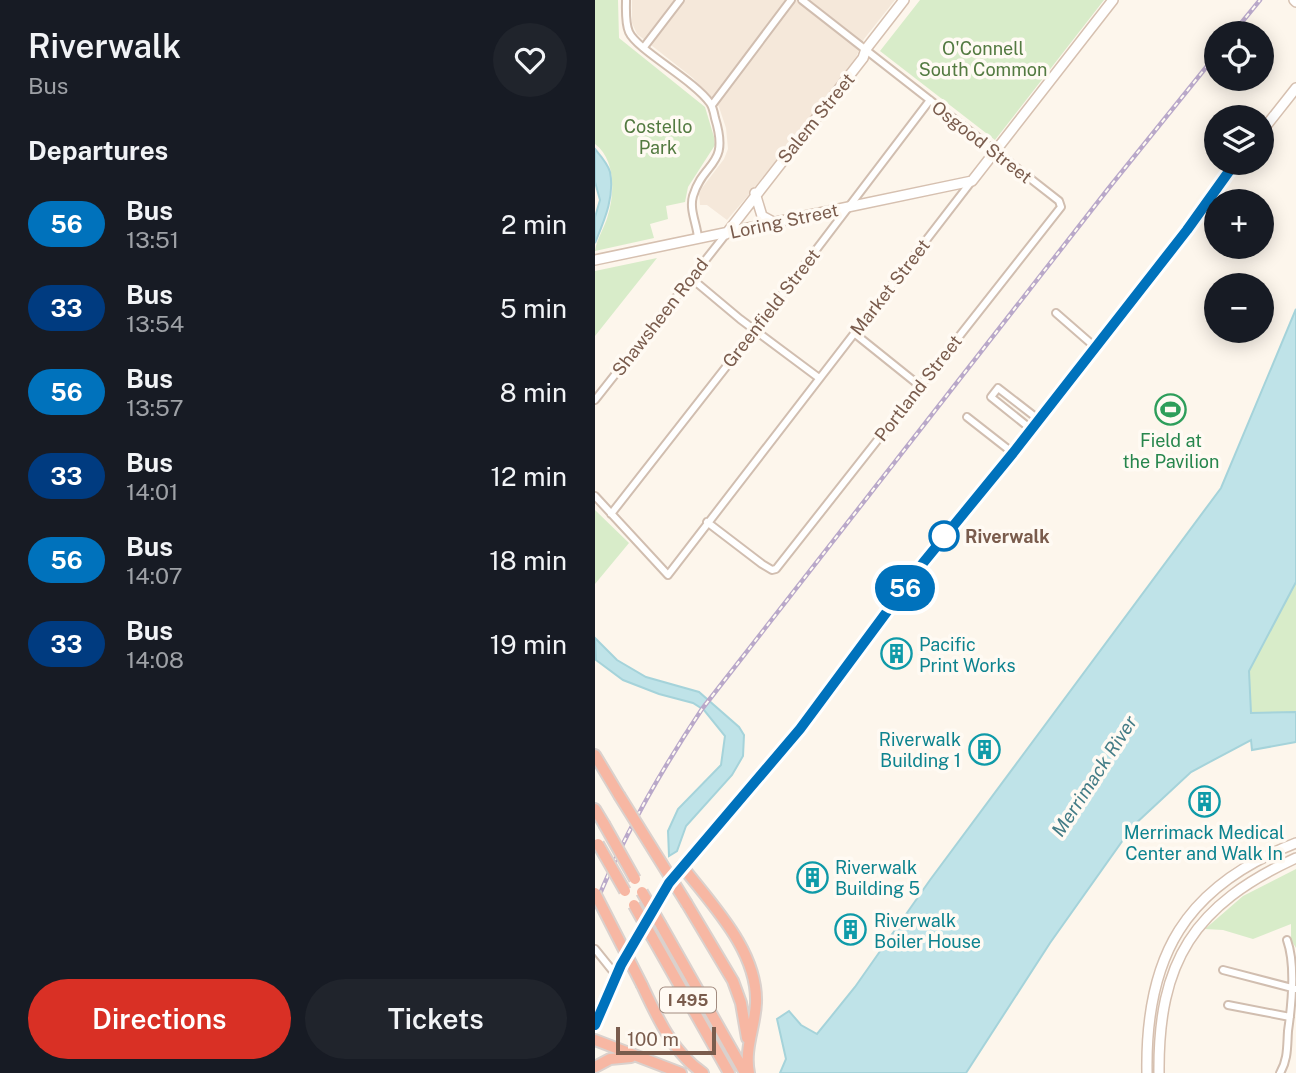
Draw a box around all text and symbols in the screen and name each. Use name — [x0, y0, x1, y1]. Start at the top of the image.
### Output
map controls — [1204, 21, 1274, 343]
button: locate — [1204, 21, 1274, 91]
button: heart — [493, 23, 567, 97]
text: Riverwalk — [28, 27, 181, 65]
park label: O'Connell South Common — [919, 38, 1047, 80]
street label: Salem Street — [773, 69, 859, 167]
text: Bus — [28, 72, 68, 99]
street label: Osgood Street — [928, 96, 1036, 188]
button: layers — [1204, 105, 1274, 175]
park label: Costello Park — [624, 116, 692, 158]
text: Departures — [28, 135, 168, 166]
button: + — [1204, 189, 1274, 259]
text: Bus — [126, 195, 173, 226]
street label: Loring Street — [728, 199, 840, 243]
text: 2 min — [501, 209, 567, 240]
text: 56 — [50, 210, 83, 238]
text: 13:51 — [126, 226, 179, 253]
street label: Market Street — [846, 235, 934, 339]
street label: Greenfield Street — [718, 244, 824, 372]
street label: Shawsheen Road — [608, 254, 712, 380]
button: − — [1204, 273, 1274, 343]
text: Bus — [126, 279, 173, 310]
text: 5 min — [500, 293, 567, 324]
text: 33 — [51, 294, 82, 322]
text: 13:54 — [126, 310, 184, 337]
street label: Portland Street — [870, 331, 966, 445]
text: Bus — [126, 363, 173, 394]
text: 8 min — [500, 377, 567, 408]
text: 56 — [50, 378, 83, 406]
sports icon: Field at the Pavilion — [1154, 392, 1188, 426]
text: 13:57 — [126, 394, 184, 421]
place label: Field at the Pavilion — [1123, 430, 1219, 472]
text: Bus — [126, 447, 173, 478]
text: 12 min — [491, 461, 567, 492]
text: 33 — [51, 462, 82, 490]
text: 14:01 — [126, 478, 178, 505]
marker: Riverwalk — [929, 521, 959, 551]
place label: Riverwalk — [965, 526, 1050, 547]
text: Bus — [126, 531, 173, 562]
text: 18 min — [489, 545, 567, 576]
text: 56 — [50, 546, 83, 574]
text: 14:07 — [126, 562, 182, 589]
line badge: 56 — [873, 565, 937, 611]
text: 56 — [889, 574, 921, 602]
text: Bus — [126, 615, 173, 646]
text: 19 min — [490, 629, 567, 660]
text: 33 — [51, 630, 82, 658]
place label: Pacific Print Works — [919, 634, 1016, 676]
building icon: Pacific Print Works — [879, 637, 913, 671]
text: 14:08 — [126, 646, 184, 673]
water label: Merrimack River — [1047, 711, 1142, 841]
place label: Riverwalk Building 1 — [879, 729, 961, 771]
building icon: Riverwalk Building 1 — [967, 732, 1001, 766]
building icon: Merrimack Medical Center and Walk In — [1187, 785, 1221, 819]
place label: Merrimack Medical Center and Walk In — [1124, 822, 1284, 864]
place label: Riverwalk Building 5 — [835, 857, 920, 899]
building icon: Riverwalk Building 5 — [795, 860, 829, 894]
place label: Riverwalk Boiler House — [874, 910, 981, 952]
building icon: Riverwalk Boiler House — [834, 913, 868, 947]
button: Directions — [28, 979, 291, 1059]
button: Tickets — [305, 979, 567, 1059]
road number: I 495 — [660, 988, 716, 1012]
scale bar — [616, 1024, 716, 1056]
text: 100 m — [627, 1028, 679, 1050]

